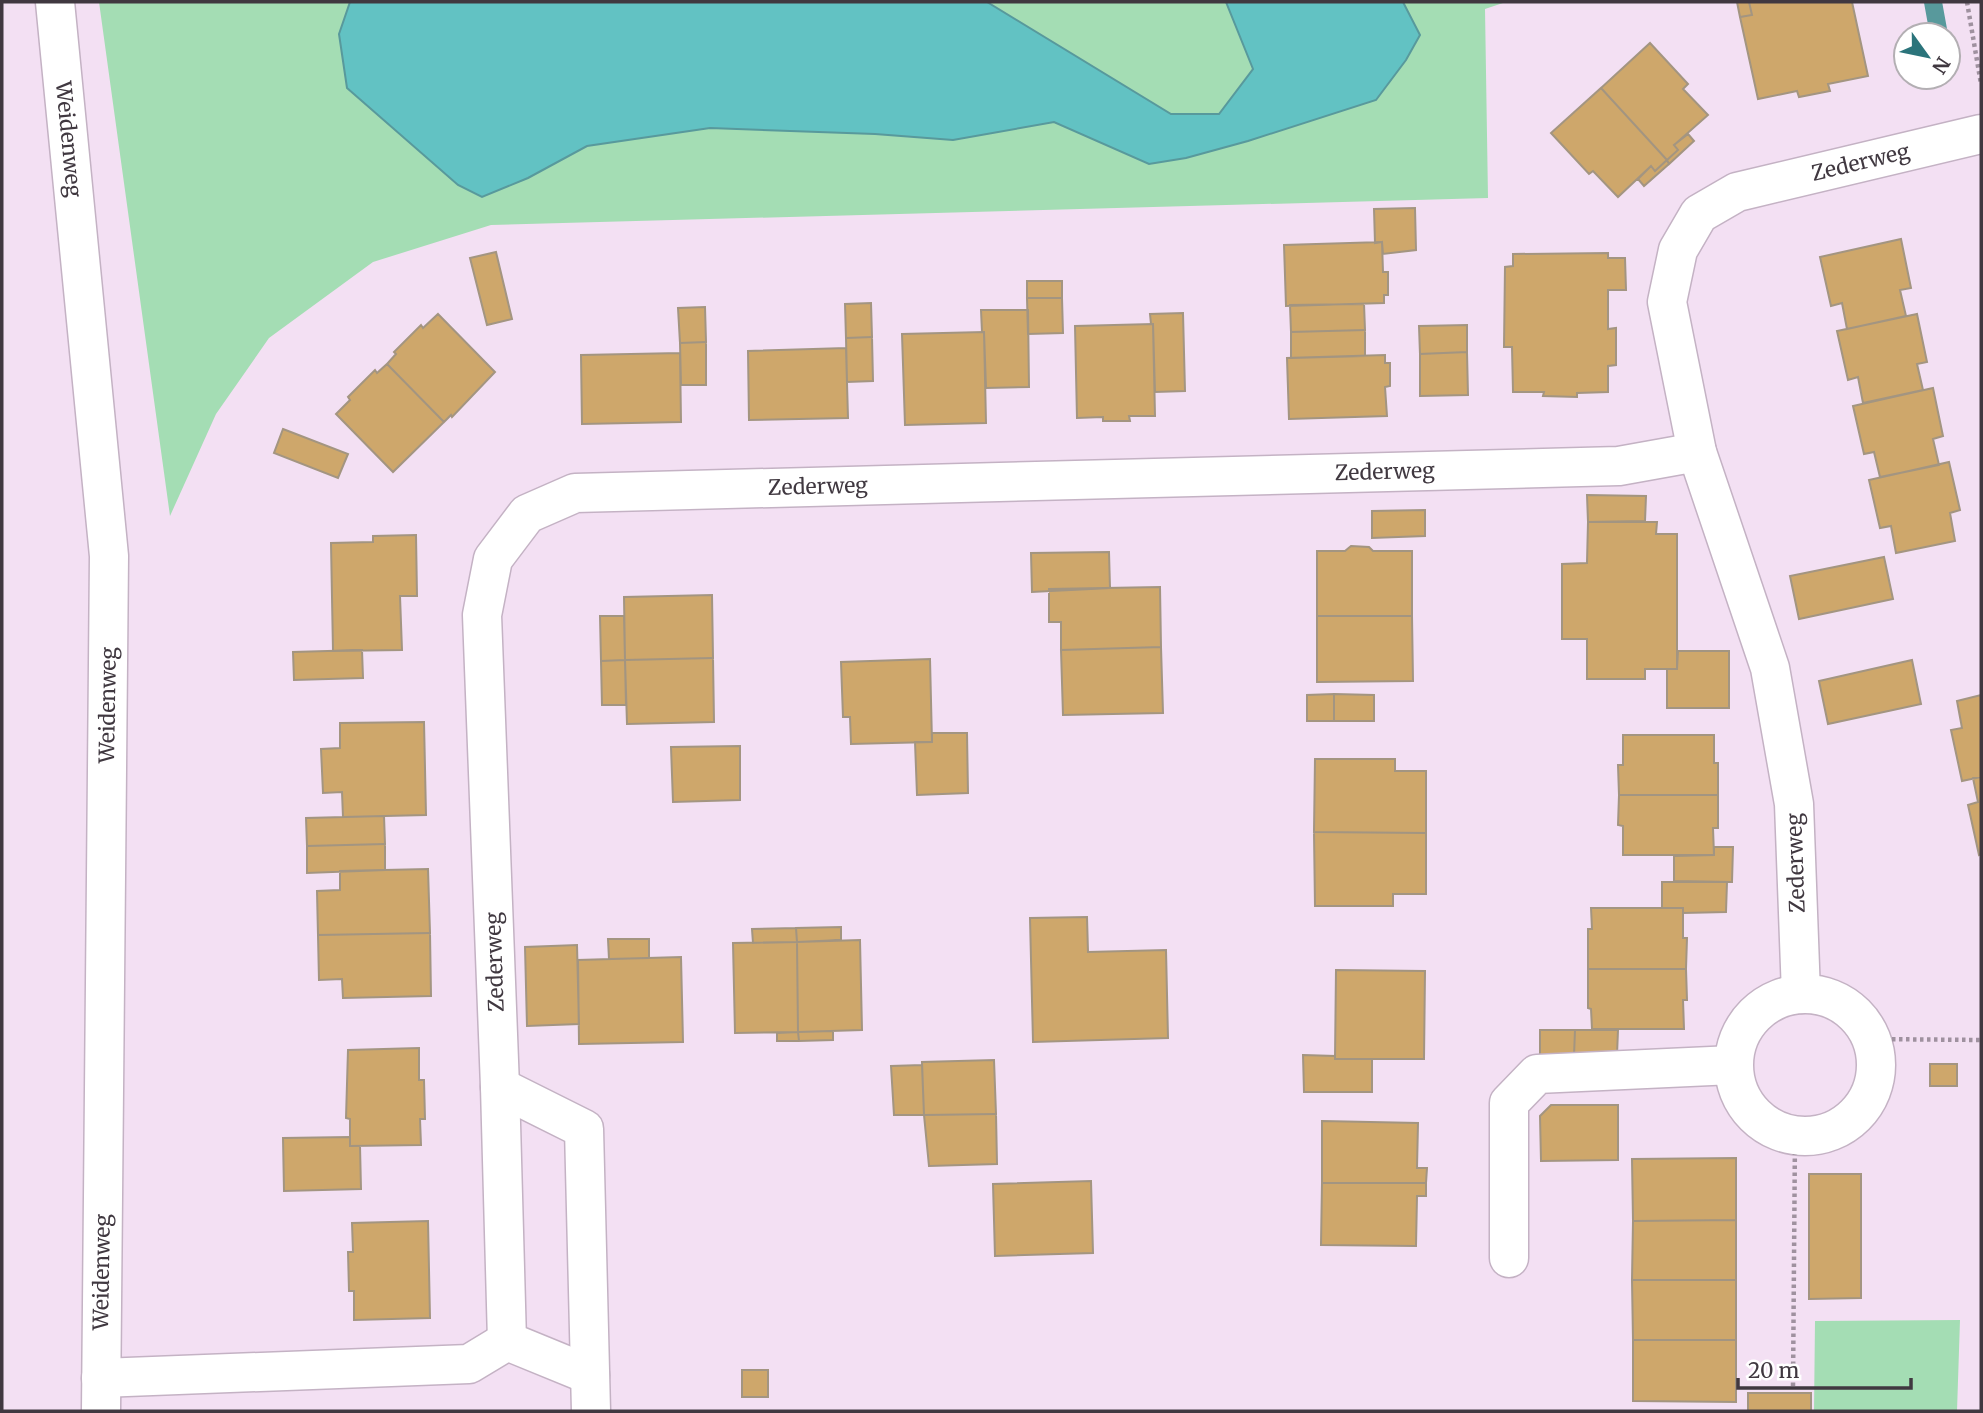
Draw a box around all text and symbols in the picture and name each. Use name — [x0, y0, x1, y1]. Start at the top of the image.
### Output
north arrow — [1892, 21, 1962, 91]
text: N — [1927, 52, 1955, 78]
street label: Weidenweg — [50, 79, 88, 199]
street label: Zederweg — [1809, 137, 1913, 187]
street label: Zederweg — [1334, 457, 1435, 486]
street label: Zederweg — [768, 471, 869, 501]
street label: Weidenweg — [93, 646, 122, 764]
street label: Zederweg — [1780, 812, 1811, 913]
street label: Zederweg — [479, 911, 510, 1012]
street label: Weidenweg — [87, 1213, 116, 1331]
scale bar — [1738, 1346, 1911, 1390]
text: 20 m — [1748, 1357, 1800, 1384]

